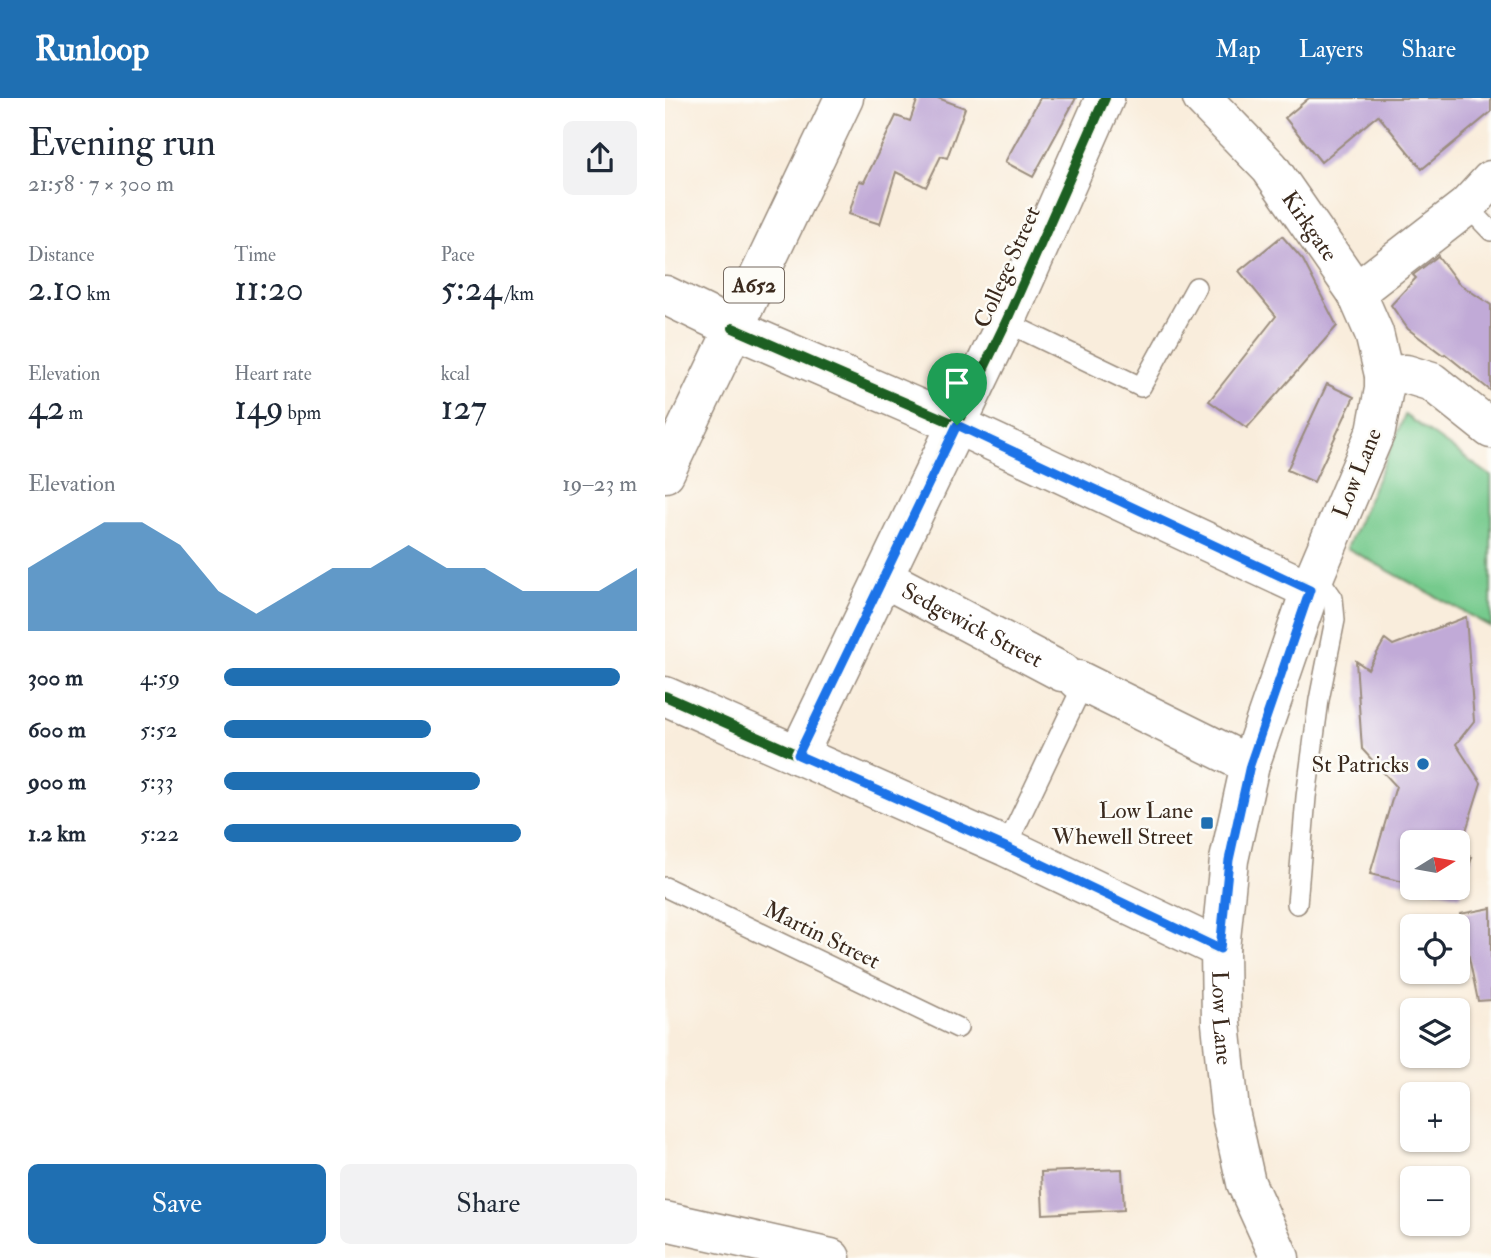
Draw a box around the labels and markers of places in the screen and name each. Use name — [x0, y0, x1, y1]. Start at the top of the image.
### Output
pin — [927, 353, 987, 425]
place label: St Patricks — [1312, 750, 1409, 779]
marker: St Patricks — [1415, 756, 1431, 772]
place label: Low Lane Whewell Street — [1051, 796, 1193, 851]
marker: Low Lane Whewell Street — [1199, 815, 1215, 831]

